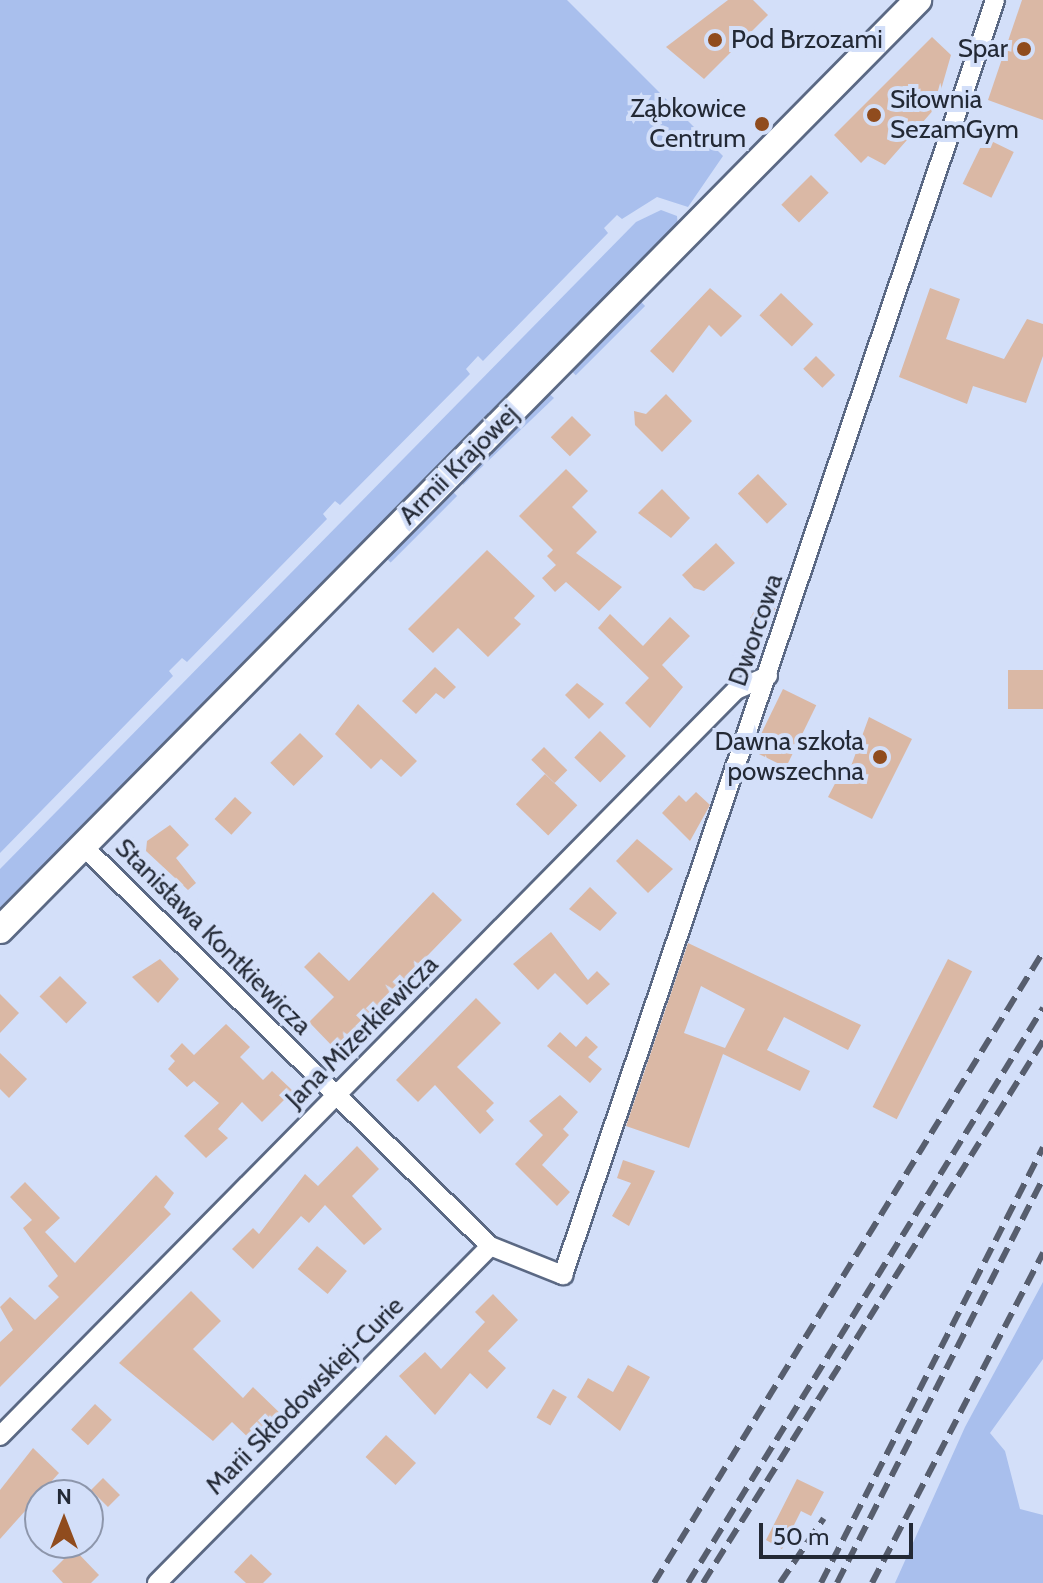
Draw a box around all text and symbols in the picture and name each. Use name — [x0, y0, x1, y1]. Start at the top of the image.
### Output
place label: Pod Brzozami — [731, 24, 883, 56]
marker: Pod Brzozami — [706, 31, 724, 49]
place label: Spar — [958, 33, 1008, 65]
marker: Spar — [1015, 40, 1033, 58]
place label: Siłownia SezamGym — [890, 84, 1019, 146]
place label: Ząbkowice Centrum — [630, 93, 746, 154]
marker: Siłownia SezamGym — [865, 106, 883, 124]
marker: Ząbkowice Centrum — [753, 115, 771, 133]
street label: Armii Krajowej — [393, 399, 525, 531]
street label: Dworcowa — [722, 570, 790, 690]
place label: Dawna szkoła powszechna — [714, 726, 864, 788]
marker: Dawna szkoła powszechna — [871, 748, 889, 766]
street label: Stanisława Kontkiewicza — [108, 832, 318, 1042]
street label: Jana Mizerkiewicza — [279, 949, 445, 1115]
street label: Marii Skłodowskiej-Curie — [200, 1291, 410, 1501]
north arrow — [24, 1479, 104, 1559]
text: N — [56, 1483, 72, 1510]
scale bar — [763, 1507, 917, 1557]
text: 50 m — [773, 1522, 829, 1551]

